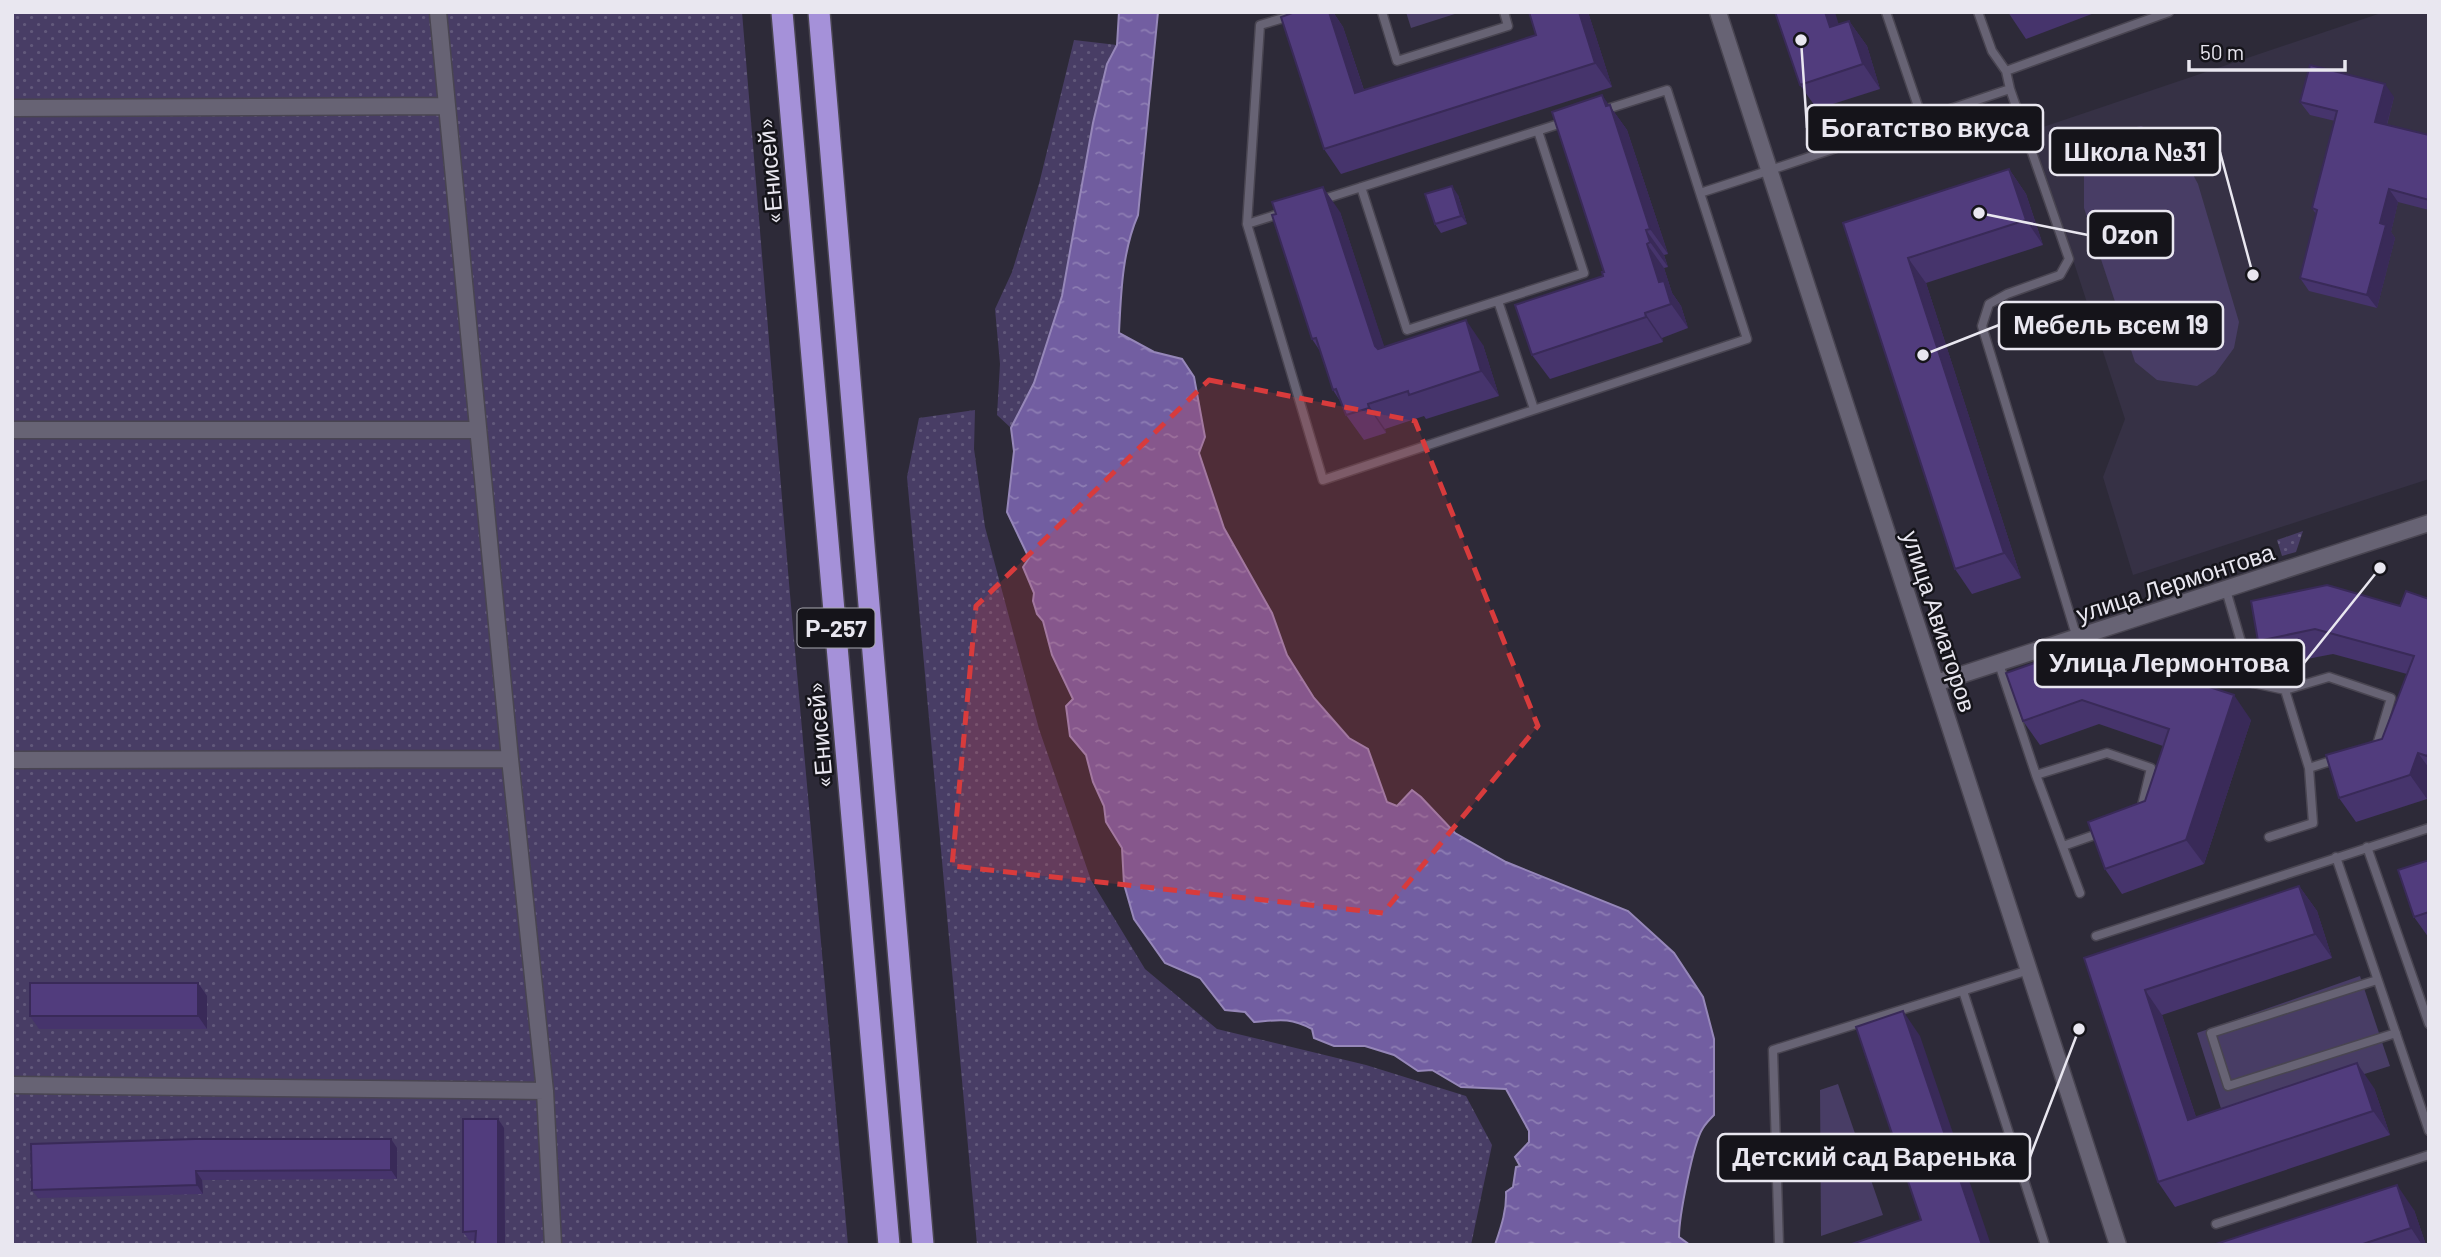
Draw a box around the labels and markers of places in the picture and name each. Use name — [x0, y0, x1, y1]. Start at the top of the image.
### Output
callout: Богатство вкуса — [1807, 105, 2043, 152]
callout: Школа №31 — [2050, 128, 2220, 175]
callout: Ozon — [2088, 211, 2173, 258]
callout: Мебель всем 19 — [1999, 302, 2223, 349]
callout: Улица Лермонтова — [2035, 640, 2304, 687]
callout: Детский сад Варенька — [1718, 1134, 2030, 1181]

